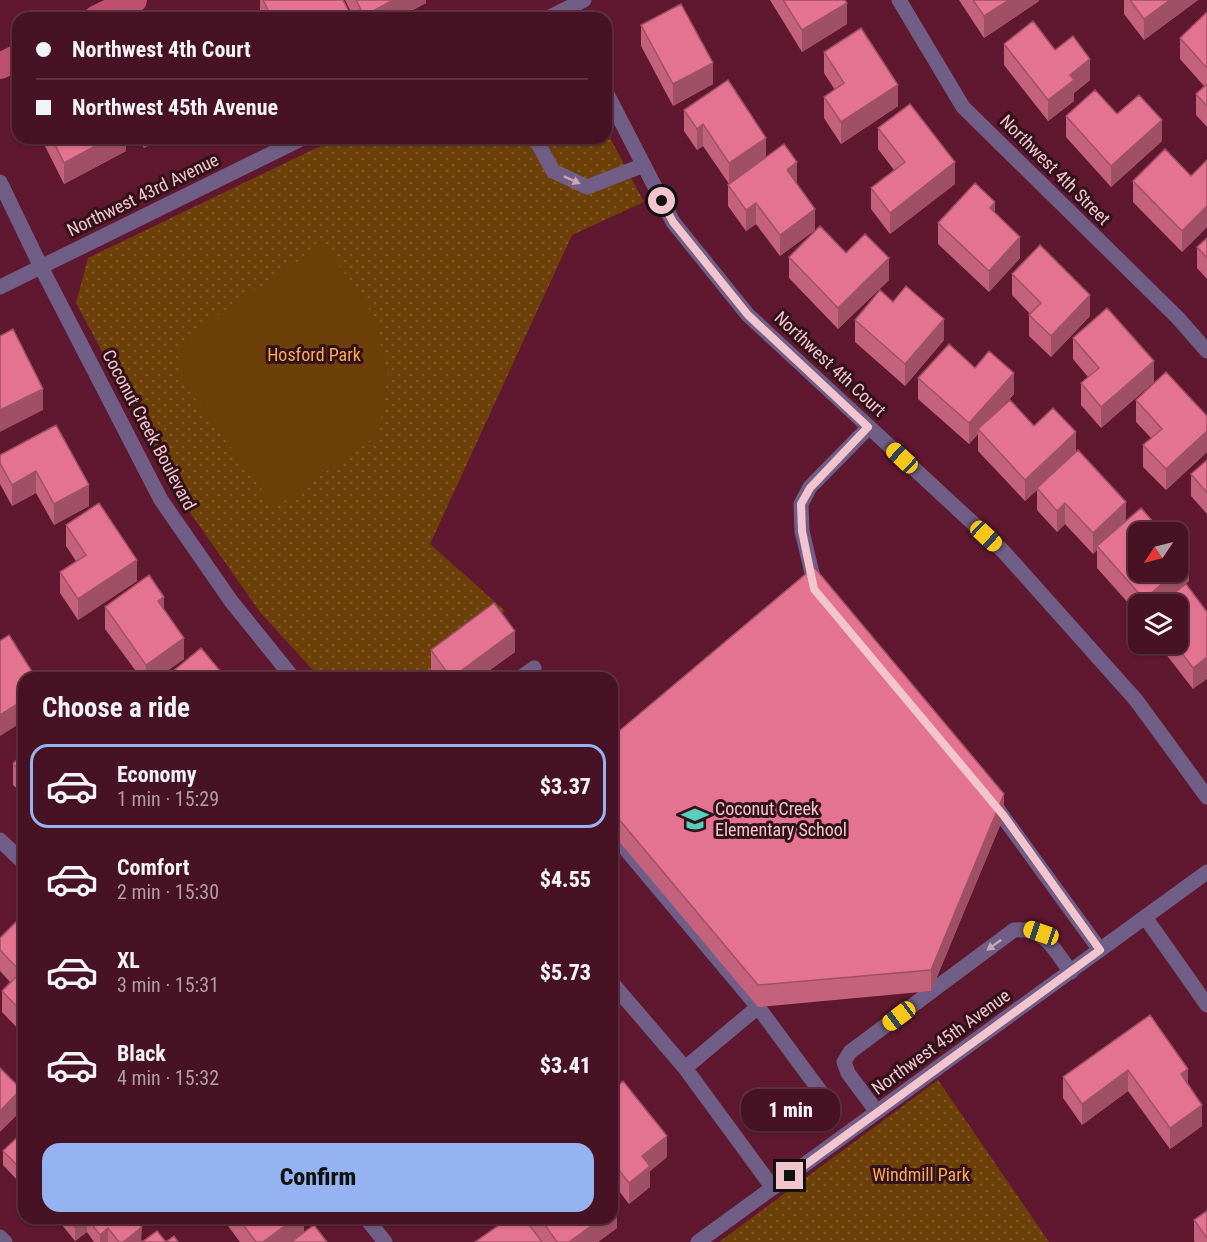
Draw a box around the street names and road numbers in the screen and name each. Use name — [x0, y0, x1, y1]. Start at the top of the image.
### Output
street label: Northwest 4th Street — [996, 110, 1115, 229]
street label: Northwest 43rd Avenue — [64, 149, 222, 240]
street label: Northwest 4th Court — [770, 307, 890, 420]
street label: Coconut Creek Boulevard — [98, 346, 201, 514]
street label: Northwest 45th Avenue — [868, 984, 1014, 1099]

